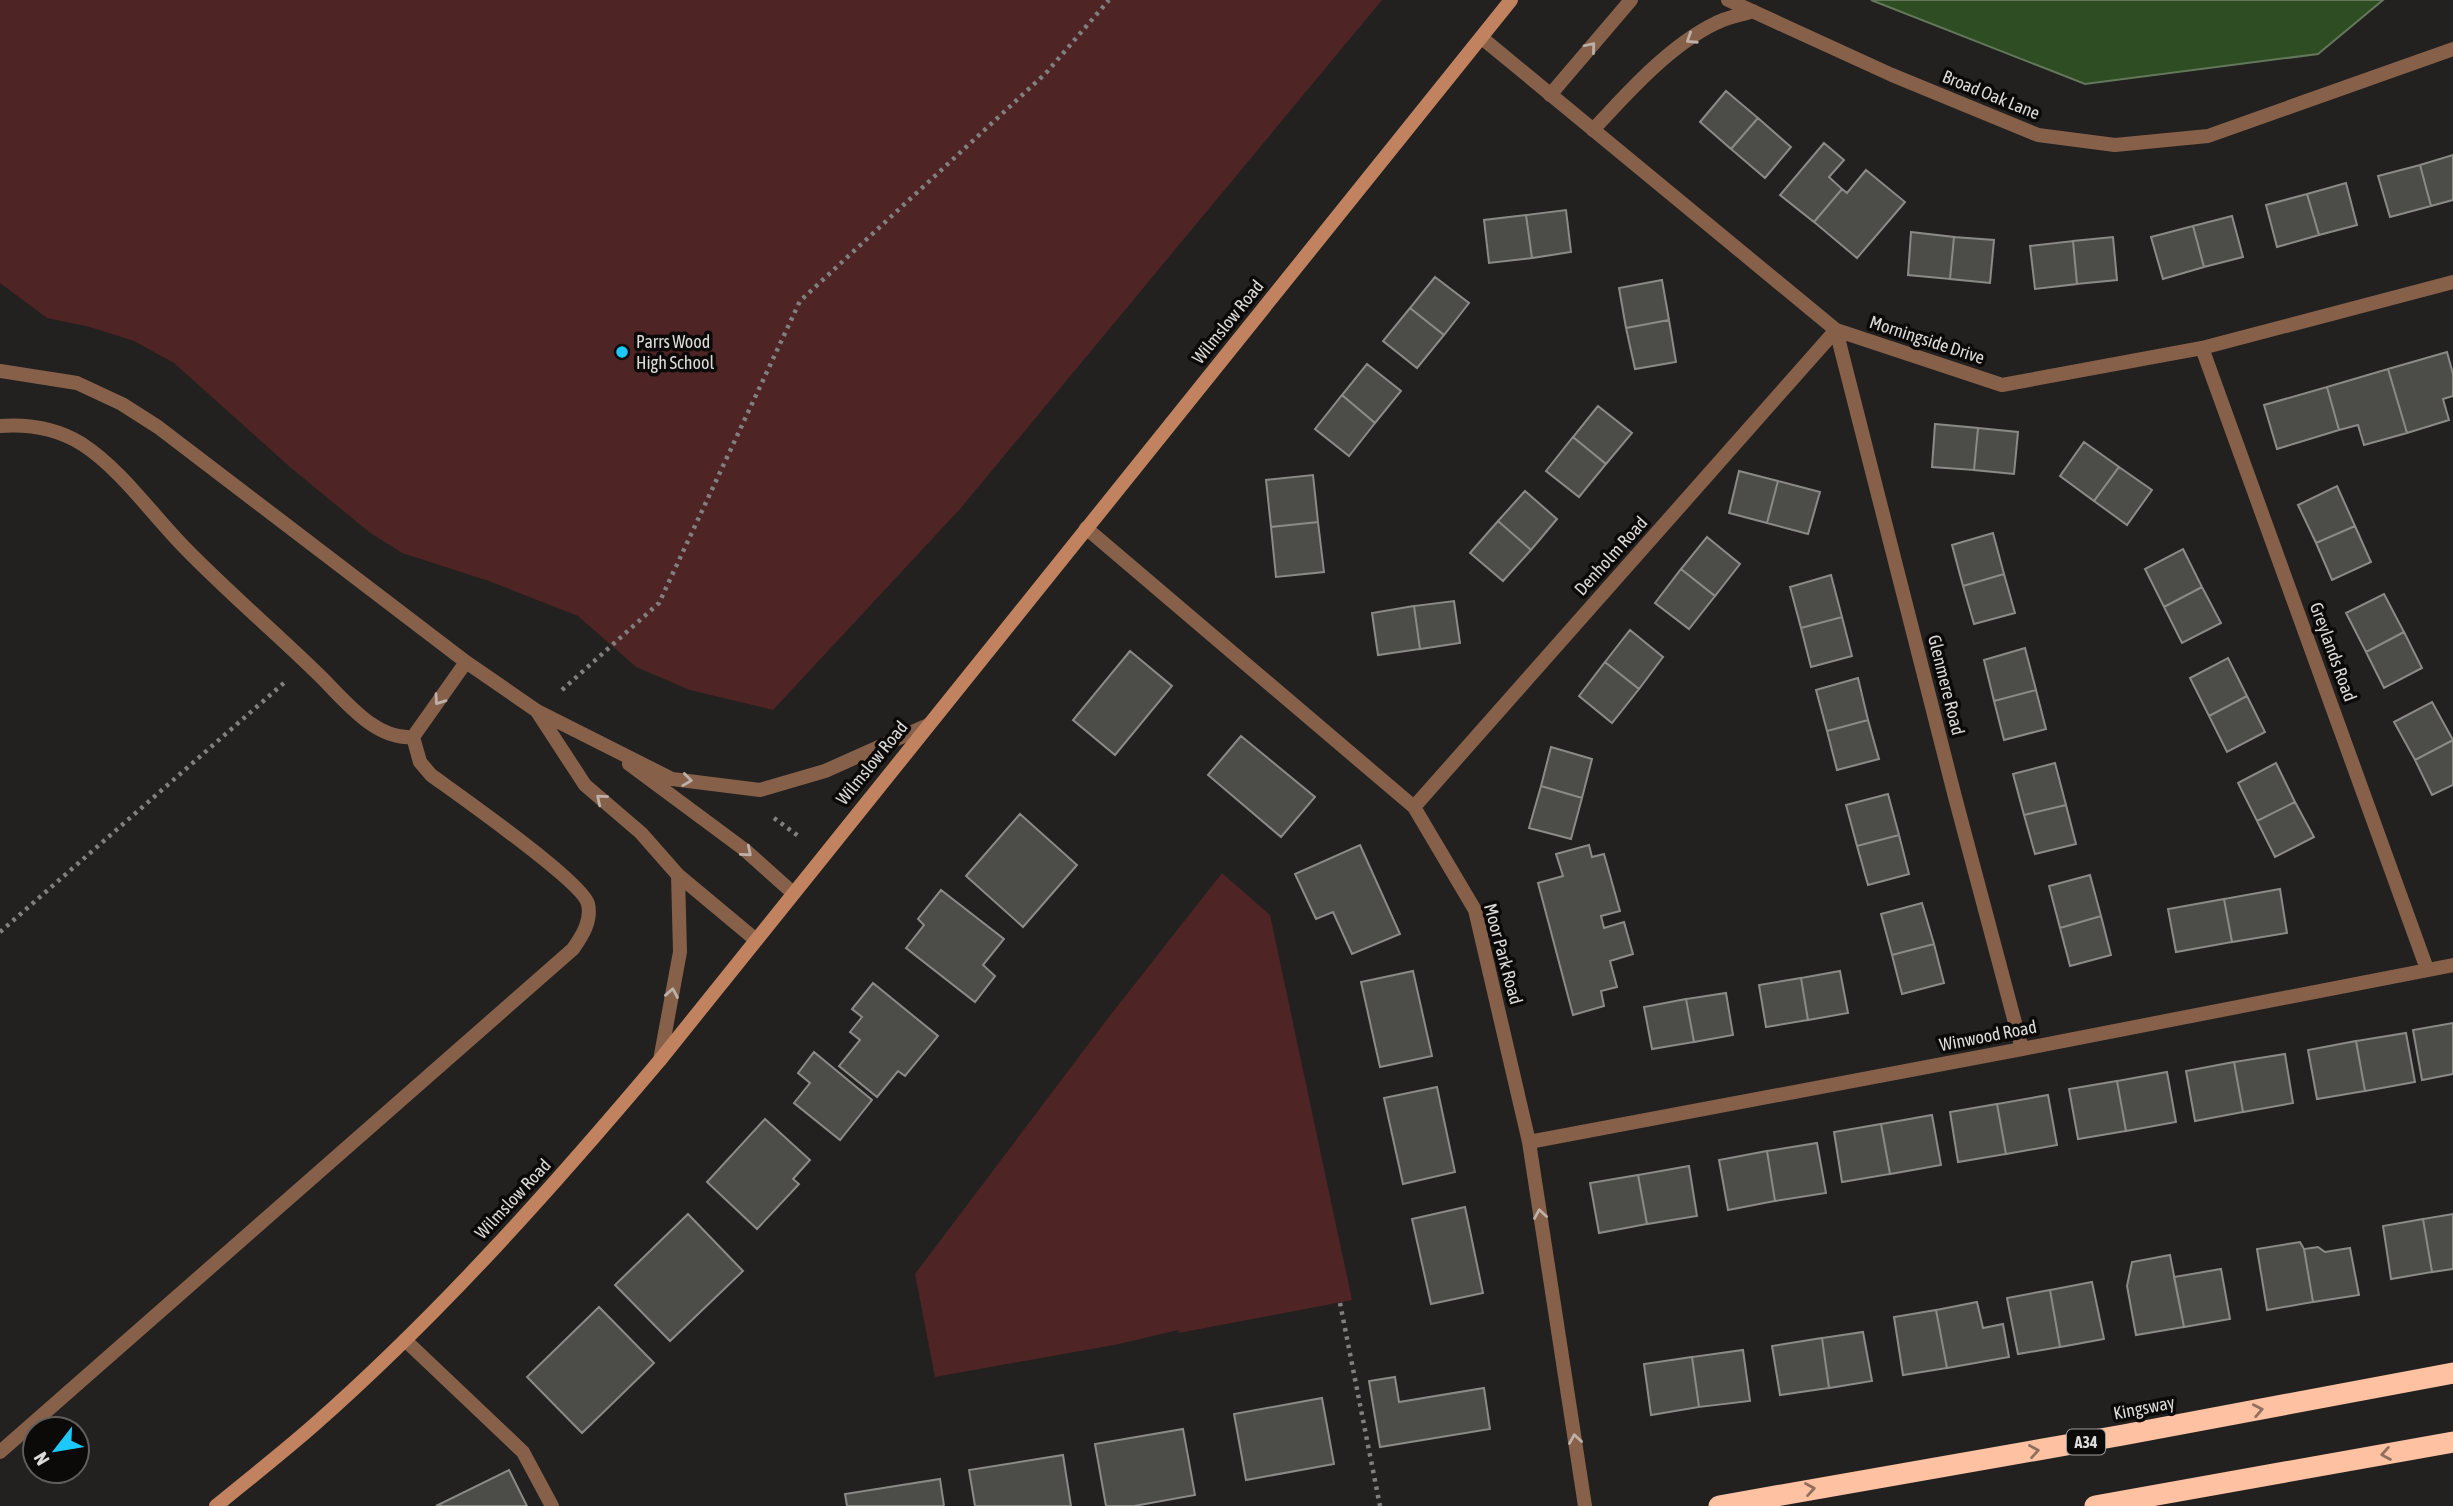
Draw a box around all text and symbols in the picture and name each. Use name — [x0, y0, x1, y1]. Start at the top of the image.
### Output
one-way arrow — [1686, 31, 1699, 43]
one-way arrow — [1582, 43, 1595, 55]
street label: Broad Oak Lane — [1939, 65, 2043, 124]
street label: Wilmslow Road — [1187, 276, 1268, 368]
street label: Morningside Drive — [1867, 311, 1987, 368]
place label: Parrs Wood High School — [636, 331, 714, 373]
marker: Parrs Wood High School — [614, 344, 630, 360]
street label: Denholm Road — [1570, 512, 1651, 599]
street label: Greylands Road — [2306, 599, 2361, 704]
street label: Glenmere Road — [1924, 633, 1969, 737]
one-way arrow — [435, 692, 448, 705]
street label: Wilmslow Road — [831, 717, 912, 809]
one-way arrow — [682, 773, 693, 788]
one-way arrow — [596, 795, 609, 807]
one-way arrow — [738, 844, 751, 856]
street label: Moor Park Road — [1480, 901, 1527, 1007]
one-way arrow — [664, 987, 679, 999]
street label: Winwood Road — [1937, 1016, 2038, 1055]
street label: Wilmslow Road — [470, 1154, 555, 1243]
one-way arrow — [1533, 1208, 1548, 1220]
street label: Kingsway — [2111, 1391, 2176, 1424]
one-way arrow — [2252, 1403, 2264, 1418]
north arrow — [21, 1415, 91, 1485]
road number: A34 — [2067, 1430, 2105, 1454]
one-way arrow — [1568, 1433, 1583, 1444]
one-way arrow — [2028, 1444, 2040, 1459]
one-way arrow — [2380, 1446, 2392, 1461]
text: N — [29, 1448, 54, 1469]
one-way arrow — [1804, 1483, 1816, 1498]

